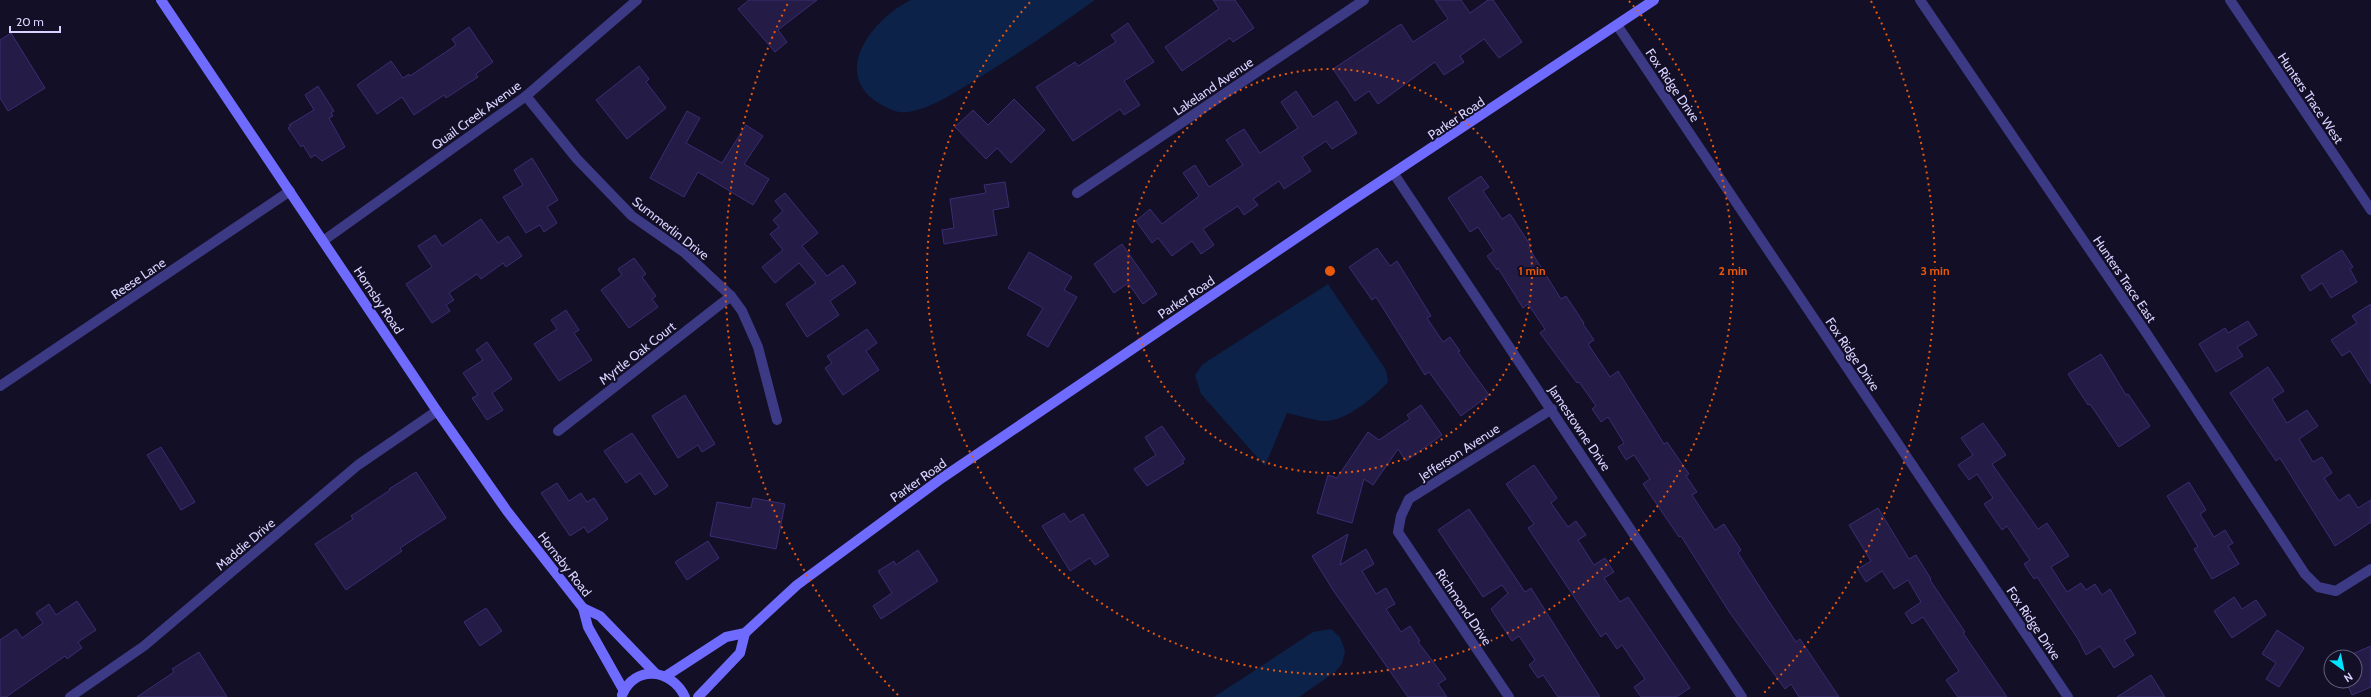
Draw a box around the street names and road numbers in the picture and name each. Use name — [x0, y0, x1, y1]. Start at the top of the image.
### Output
street label: Fox Ridge Drive — [1643, 45, 1704, 125]
street label: Hunters Trace West — [2275, 50, 2348, 147]
street label: Lakeland Avenue — [1170, 53, 1256, 119]
street label: Quail Creek Avenue — [428, 77, 524, 153]
street label: Parker Road — [1425, 93, 1487, 143]
street label: Summerlin Drive — [629, 193, 713, 263]
street label: Hunters Trace East — [2090, 233, 2160, 326]
street label: Reese Lane — [108, 254, 169, 302]
street label: Hornsby Road — [351, 263, 407, 337]
street label: Parker Road — [1155, 272, 1217, 322]
street label: Fox Ridge Drive — [1823, 314, 1884, 394]
street label: Myrtle Oak Court — [595, 318, 679, 388]
street label: Jamestowne Drive — [1545, 381, 1615, 474]
street label: Jefferson Avenue — [1415, 420, 1503, 485]
street label: Parker Road — [887, 455, 949, 505]
street label: Maddie Drive — [212, 514, 278, 573]
street label: Hornsby Road — [535, 528, 595, 600]
street label: Richmond Drive — [1433, 566, 1496, 648]
street label: Fox Ridge Drive — [2004, 583, 2065, 663]

